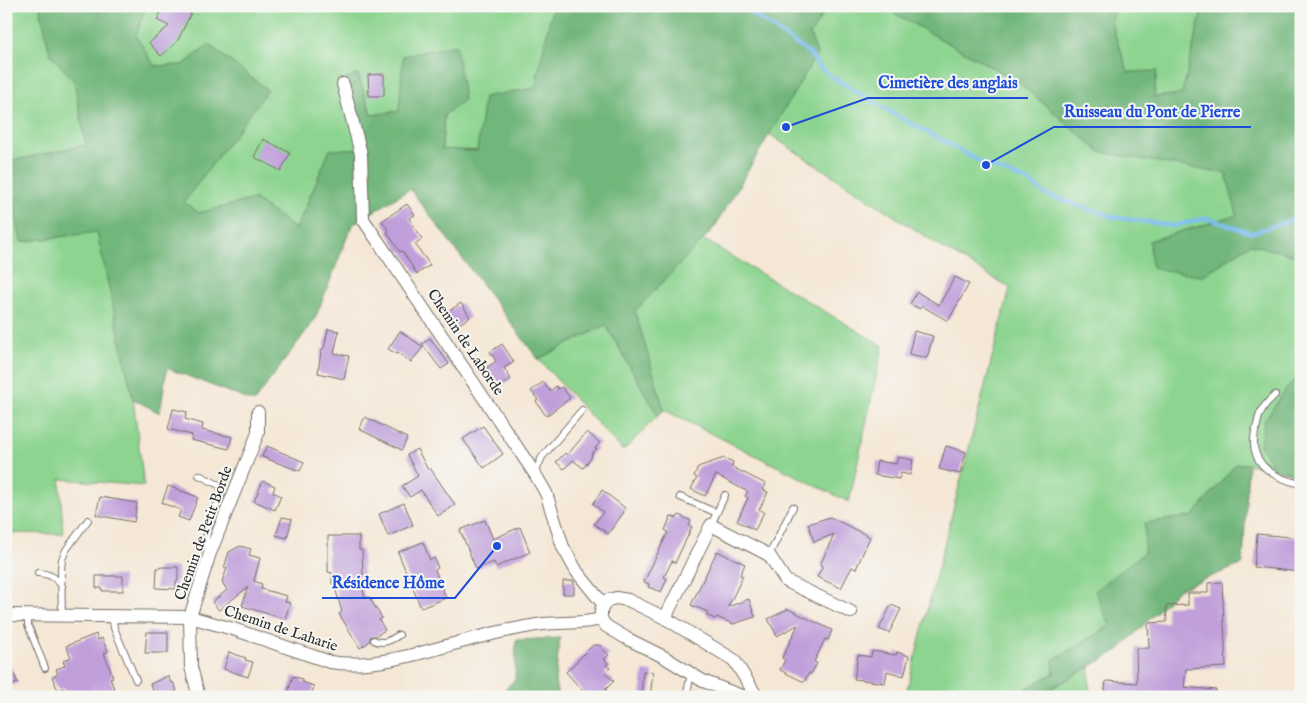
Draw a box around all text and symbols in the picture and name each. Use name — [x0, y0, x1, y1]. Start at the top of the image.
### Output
callout: Cimetière des anglais — [868, 67, 1028, 98]
text: Cimetière des anglais — [878, 74, 1018, 94]
callout: Ruisseau du Pont de Pierre — [1054, 96, 1251, 127]
text: Ruisseau du Pont de Pierre — [1064, 103, 1241, 123]
street label: Chemin de Laborde — [423, 285, 508, 399]
street label: Chemin de Petit Borde — [170, 463, 237, 603]
callout: Résidence Hôme — [322, 567, 455, 598]
text: Résidence Hôme — [331, 574, 445, 594]
street label: Chemin de Laharie — [222, 601, 340, 656]

